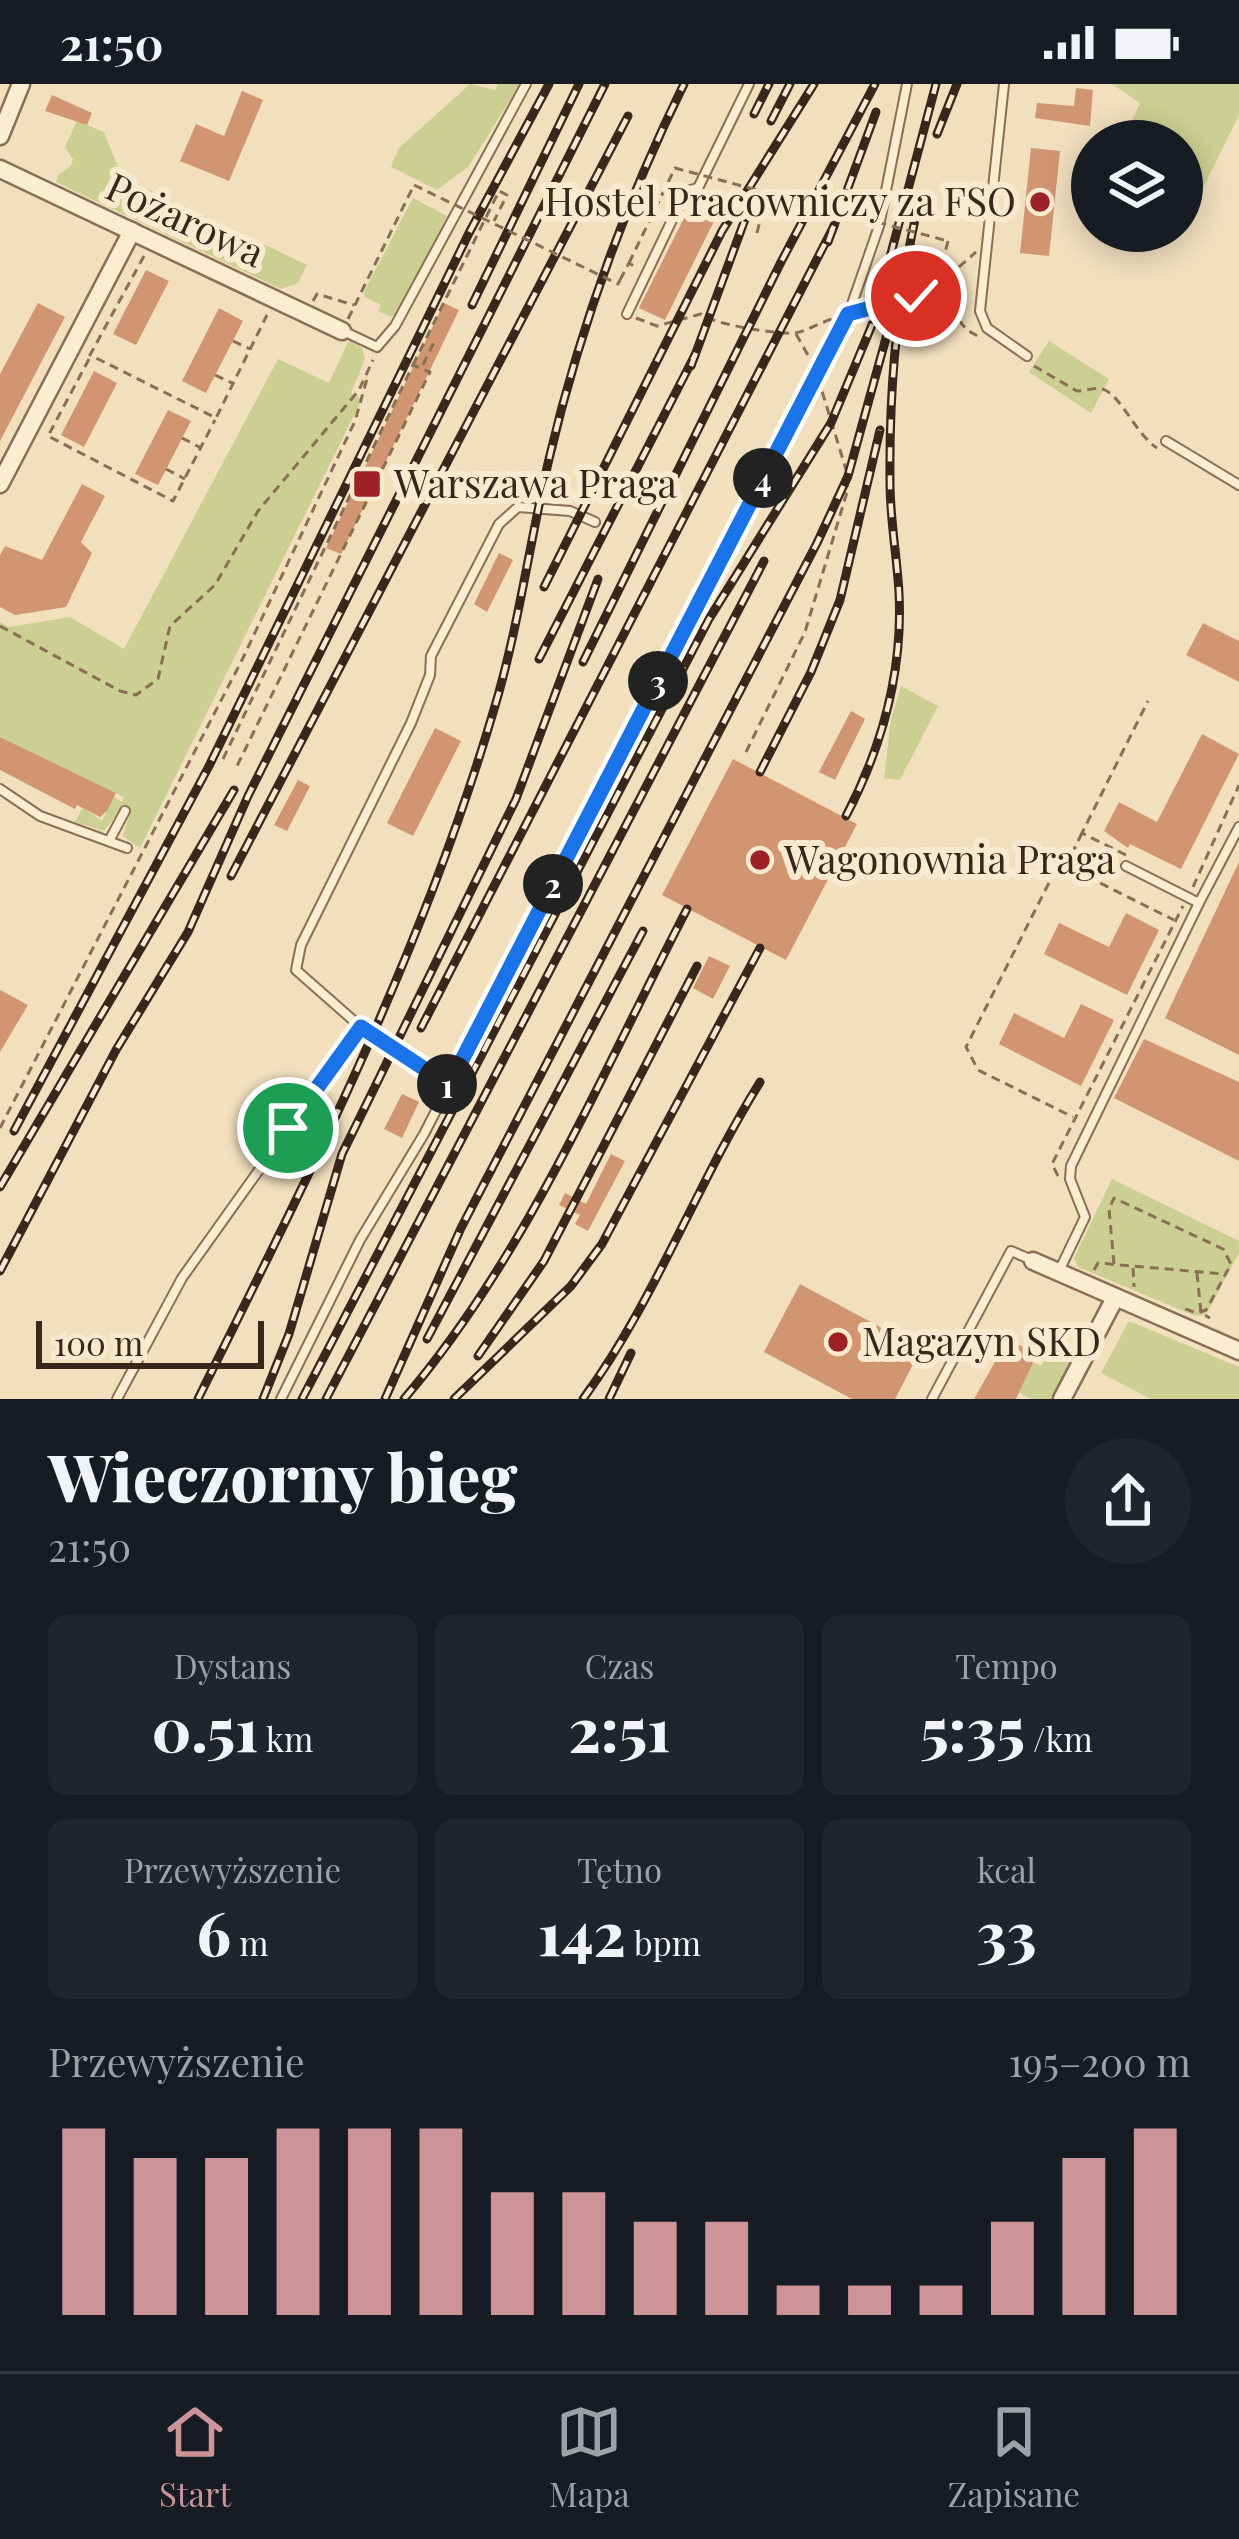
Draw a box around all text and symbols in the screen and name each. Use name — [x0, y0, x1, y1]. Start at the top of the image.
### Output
text: 21:50 — [60, 12, 164, 72]
map controls — [1071, 120, 1203, 252]
button: layers — [1071, 120, 1203, 252]
street label: Pożarowa — [98, 159, 274, 278]
place label: Hostel Pracowniczy za FSO — [544, 174, 1016, 226]
marker: Hostel Pracowniczy za FSO — [1027, 189, 1053, 215]
pin — [865, 245, 967, 347]
icon: check — [883, 263, 949, 329]
pin: 4 — [733, 448, 793, 508]
place label: Warszawa Praga — [393, 456, 678, 508]
text: 4 — [754, 456, 772, 500]
marker: Warszawa Praga — [351, 468, 383, 500]
pin: 3 — [628, 651, 688, 711]
text: 3 — [650, 659, 666, 703]
place label: Wagonownia Praga — [783, 832, 1116, 884]
marker: Wagonownia Praga — [747, 847, 773, 873]
pin: 2 — [523, 854, 583, 914]
text: 2 — [544, 862, 562, 906]
pin: 1 — [417, 1054, 477, 1114]
text: 1 — [441, 1062, 453, 1106]
pin — [237, 1077, 339, 1179]
icon: arrive — [255, 1095, 321, 1161]
place label: Magazyn SKD — [862, 1314, 1101, 1366]
scale bar — [36, 1315, 264, 1368]
text: 100 m — [54, 1320, 143, 1364]
marker: Magazyn SKD — [825, 1329, 851, 1355]
text: Wieczorny bieg — [48, 1431, 518, 1519]
button: share — [1065, 1438, 1191, 1564]
text: 21:50 — [48, 1520, 131, 1572]
text: Dystans — [174, 1643, 291, 1687]
text: Czas — [585, 1643, 654, 1687]
text: Tempo — [955, 1643, 1058, 1687]
text: 0.51 — [152, 1687, 259, 1767]
text: 2:51 — [569, 1687, 670, 1767]
text: 5:35 — [920, 1687, 1025, 1767]
text: km — [259, 1716, 313, 1760]
text: /km — [1025, 1716, 1093, 1760]
text: Przewyższenie — [124, 1847, 341, 1891]
text: Tętno — [577, 1847, 662, 1891]
text: kcal — [977, 1847, 1036, 1891]
text: 6 — [196, 1891, 231, 1971]
text: 142 — [538, 1891, 626, 1971]
text: 33 — [977, 1891, 1037, 1971]
text: m — [231, 1920, 269, 1964]
text: bpm — [626, 1920, 701, 1964]
text: Przewyższenie — [48, 2035, 305, 2087]
text: 195–200 m — [1008, 2035, 1191, 2087]
tab: Start — [159, 2399, 231, 2515]
tab: Mapa — [549, 2399, 630, 2515]
tab: Zapisane — [948, 2399, 1080, 2515]

